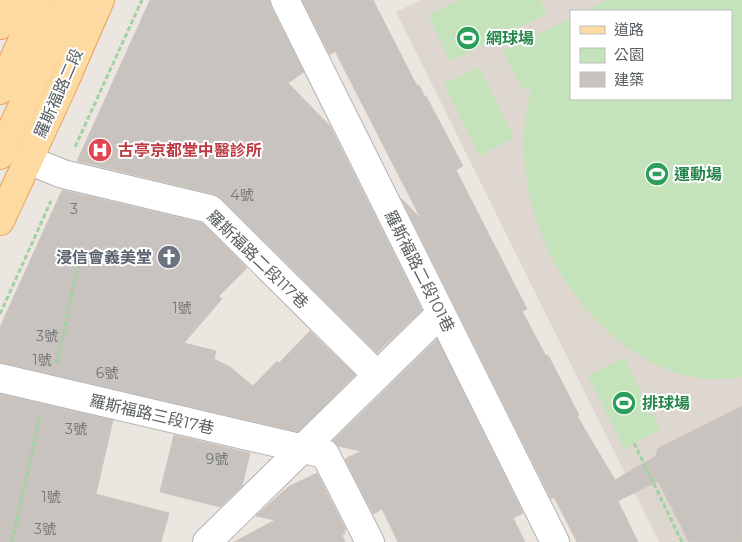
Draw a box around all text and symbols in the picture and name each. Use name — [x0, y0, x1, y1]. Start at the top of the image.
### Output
legend — [570, 10, 732, 100]
text: 道路 — [614, 20, 644, 39]
sports icon: 網球場 — [455, 25, 481, 51]
place label: 網球場 — [486, 29, 534, 48]
street label: 羅斯福路二段 — [30, 45, 87, 141]
text: 公園 — [614, 45, 644, 64]
text: 建築 — [614, 70, 644, 89]
hospital icon: 古亭京都堂中醫診所 — [87, 137, 113, 163]
place label: 古亭京都堂中醫診所 — [118, 141, 262, 160]
sports icon: 運動場 — [644, 161, 670, 187]
place label: 運動場 — [674, 165, 722, 184]
house number: 4號 — [230, 186, 254, 204]
house number: 3 — [70, 200, 78, 218]
street label: 羅斯福路二段117巷 — [203, 206, 312, 312]
street label: 羅斯福路二段101巷 — [381, 207, 458, 335]
church icon: 浸信會義美堂 — [156, 244, 182, 270]
place label: 浸信會義美堂 — [56, 248, 152, 267]
house number: 1號 — [172, 299, 192, 317]
house number: 3號 — [36, 327, 58, 345]
house number: 1號 — [32, 351, 52, 369]
house number: 6號 — [96, 364, 118, 382]
sports icon: 排球場 — [611, 390, 637, 416]
street label: 羅斯福路三段17巷 — [88, 391, 216, 438]
place label: 排球場 — [642, 394, 690, 413]
house number: 3號 — [65, 420, 87, 438]
house number: 9號 — [206, 450, 228, 468]
house number: 1號 — [41, 488, 61, 506]
house number: 3號 — [34, 520, 56, 538]

